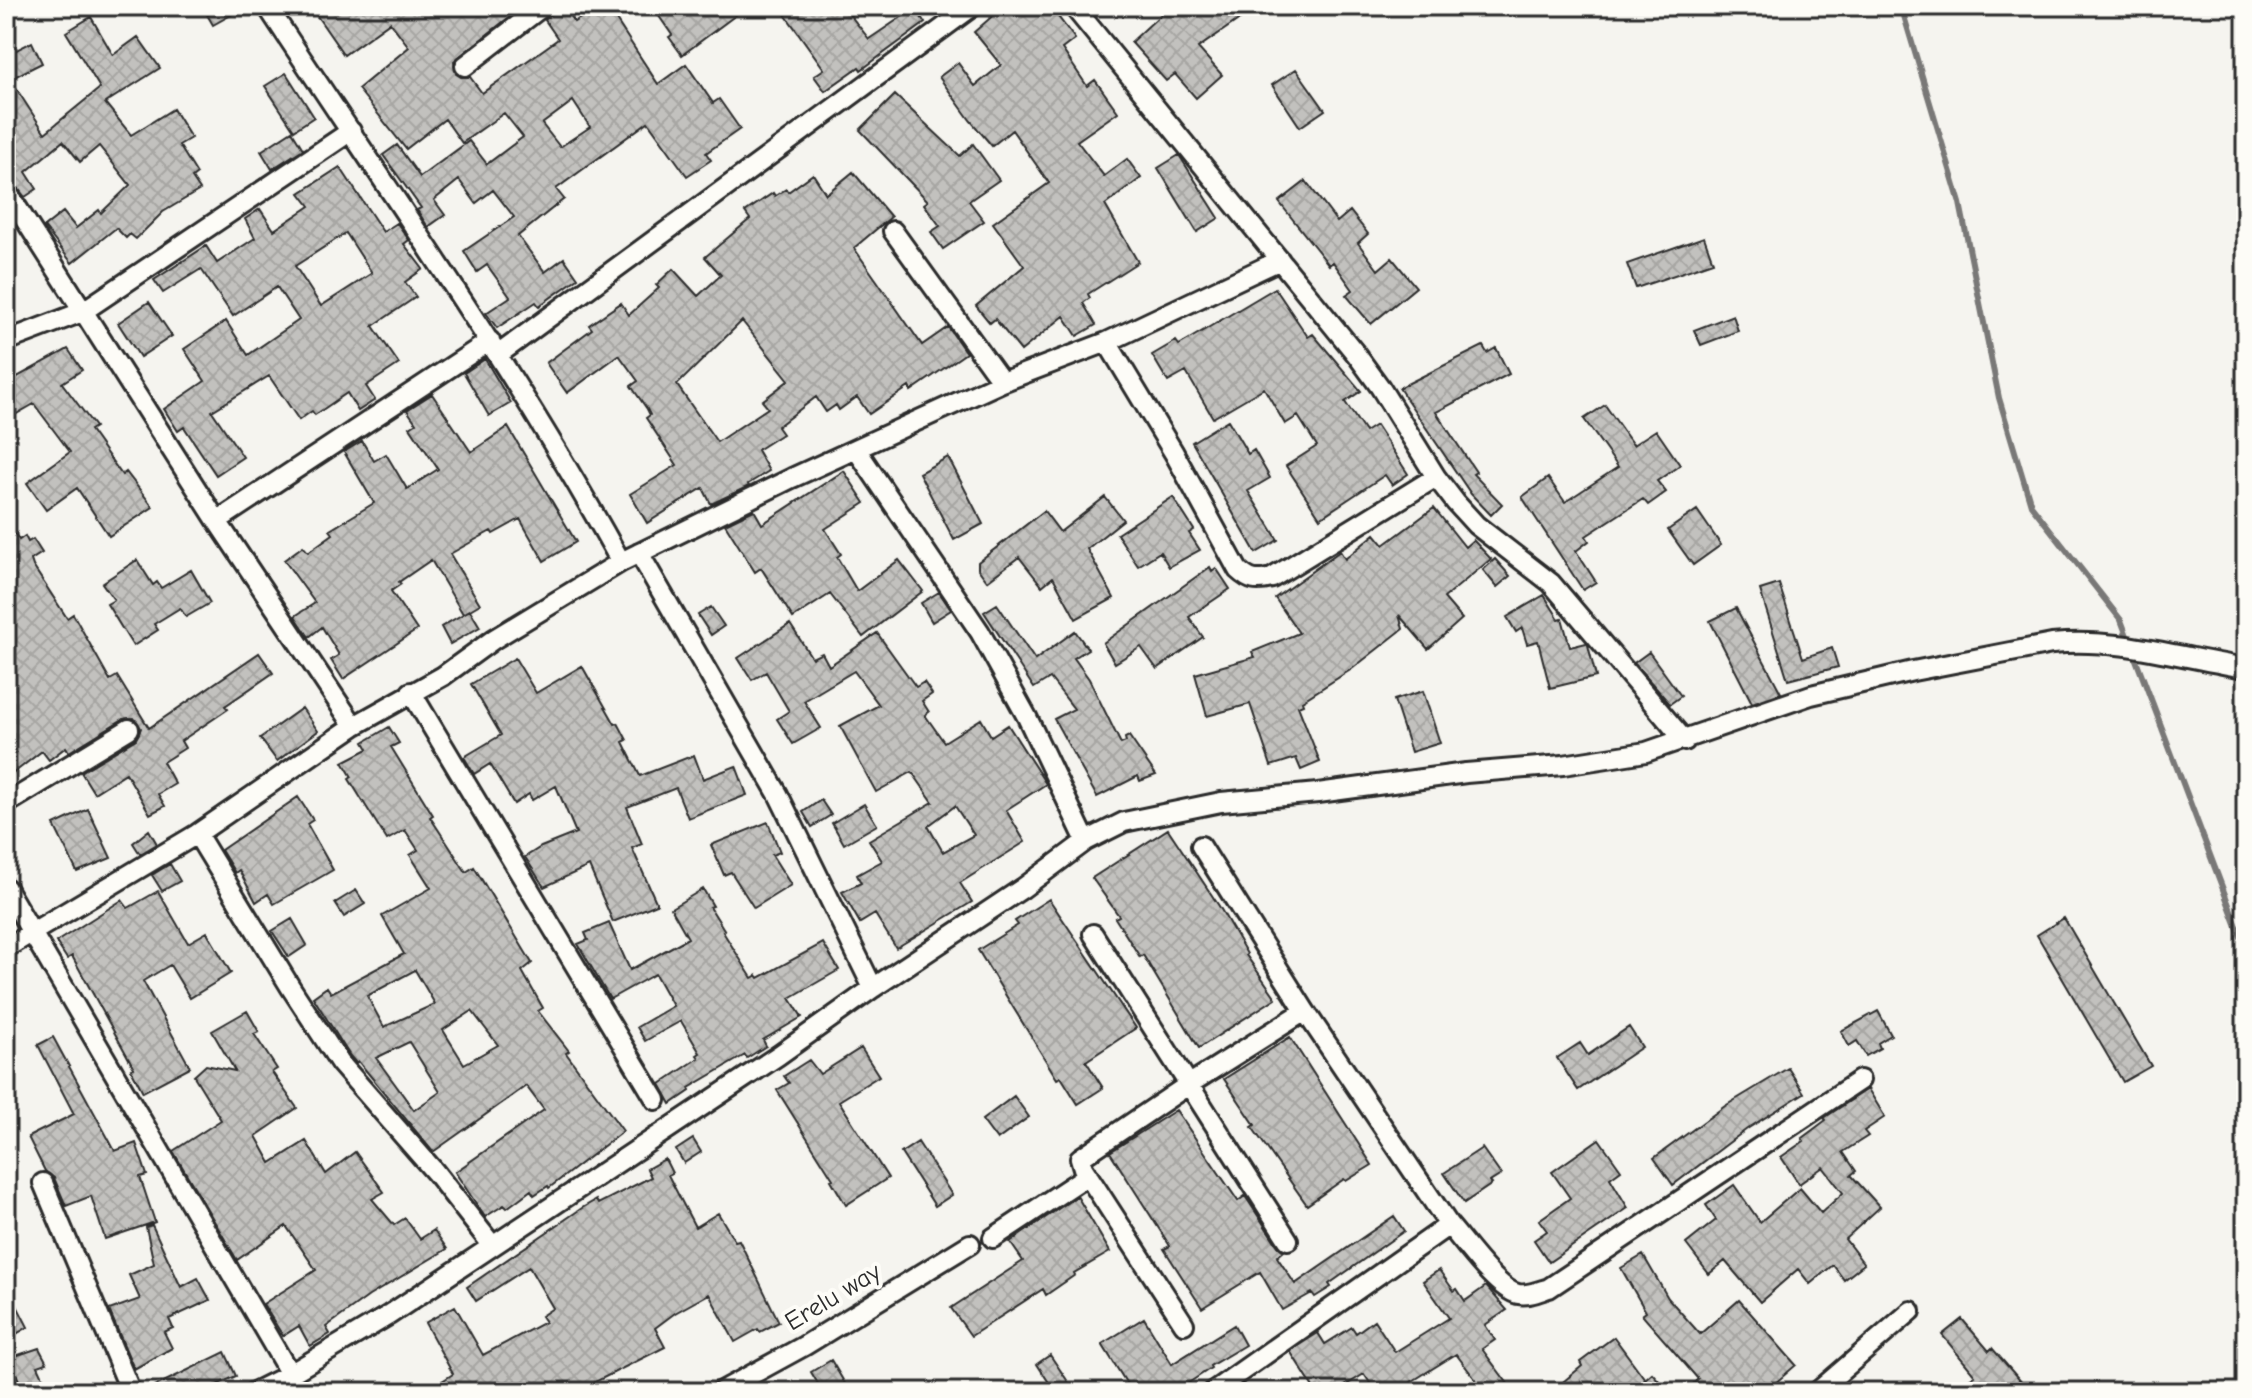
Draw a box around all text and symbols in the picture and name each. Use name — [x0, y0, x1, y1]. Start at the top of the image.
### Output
street label: Erelu way — [780, 1257, 887, 1337]

